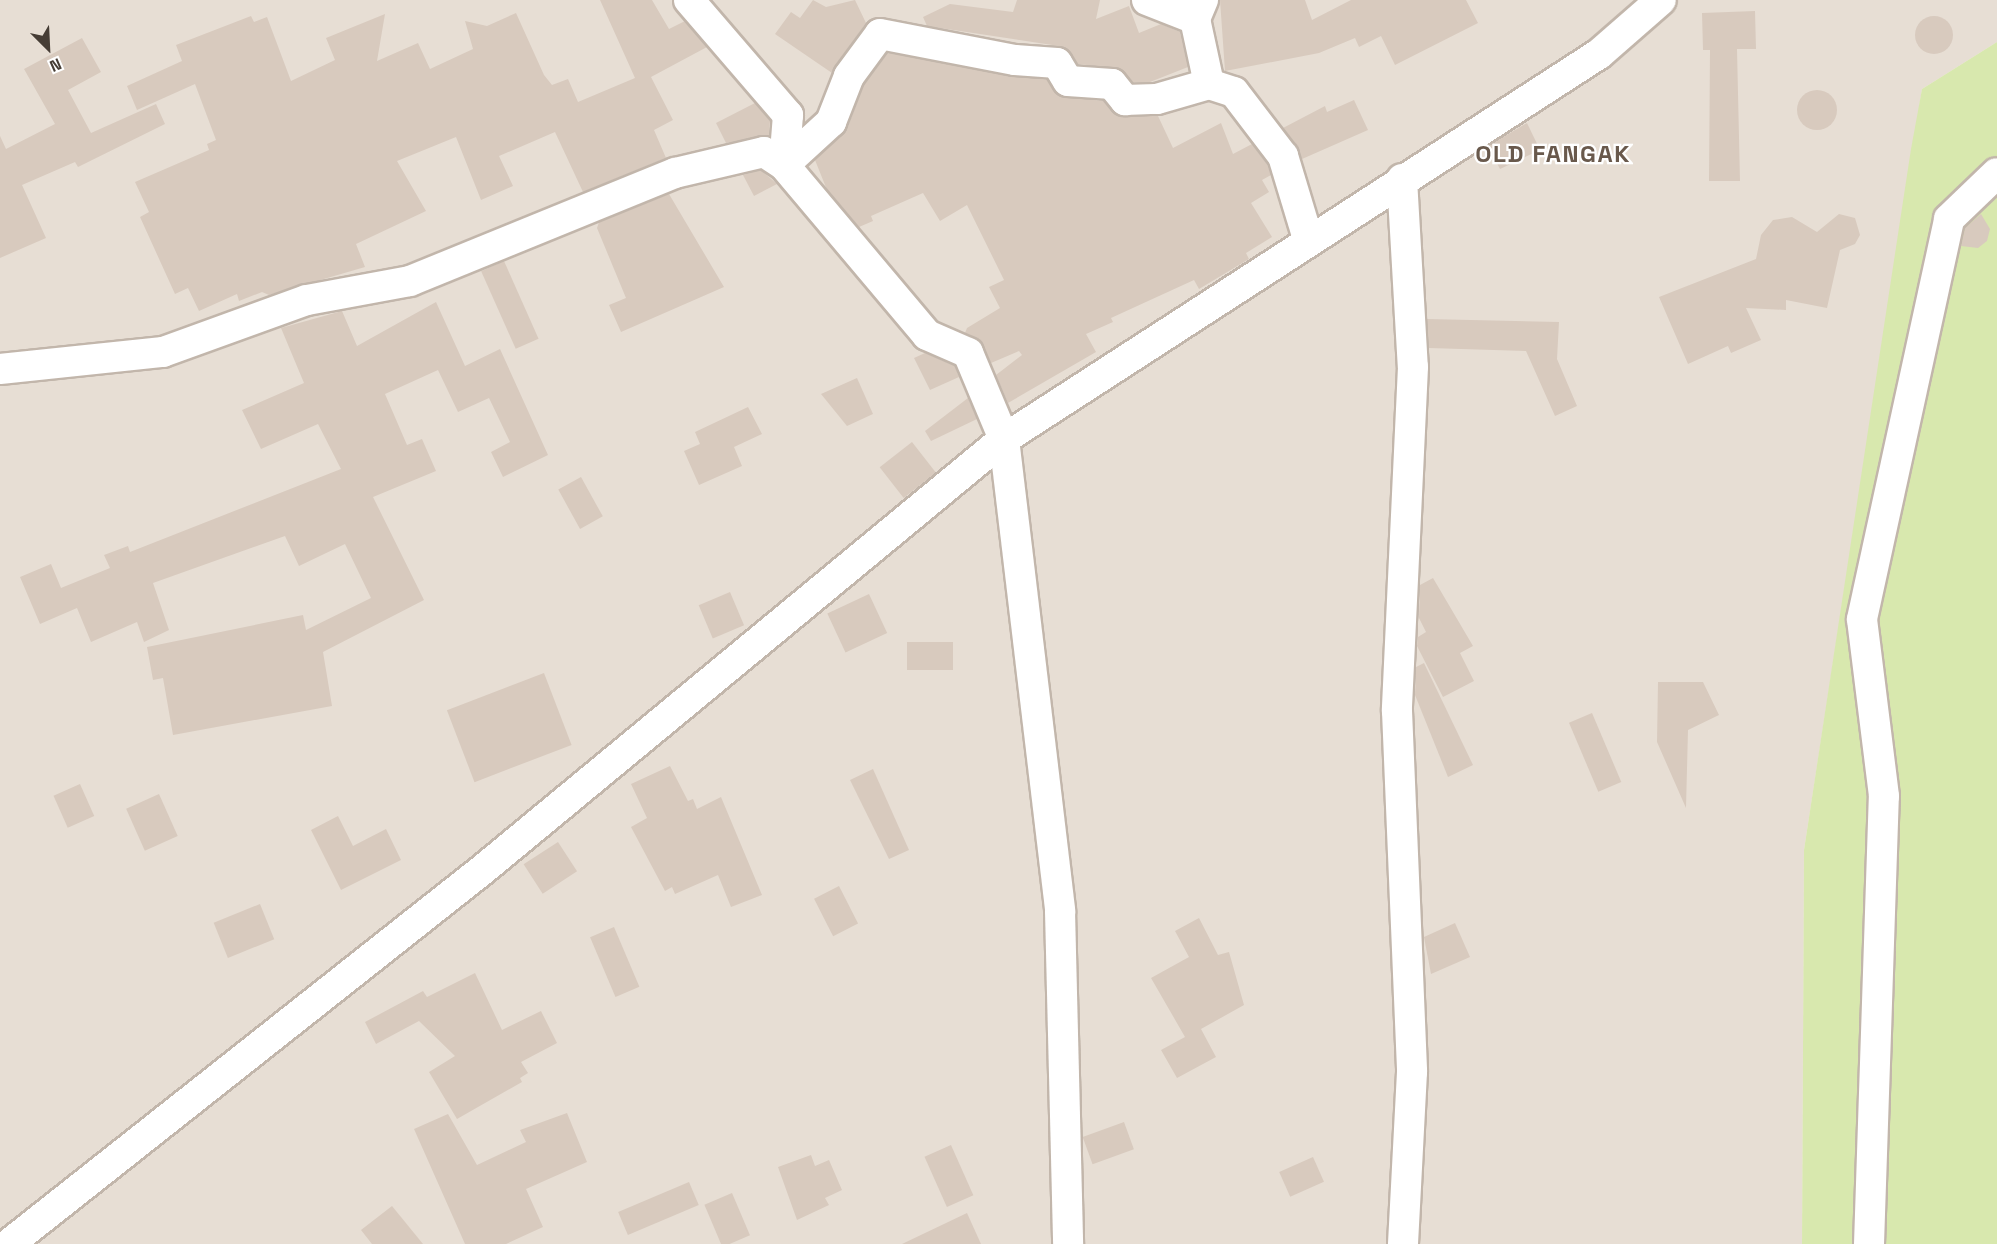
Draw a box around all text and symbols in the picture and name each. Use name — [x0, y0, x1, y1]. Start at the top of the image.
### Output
north arrow — [18, 18, 78, 78]
text: N — [46, 53, 65, 77]
district label: OLD FANGAK — [1475, 140, 1631, 168]

